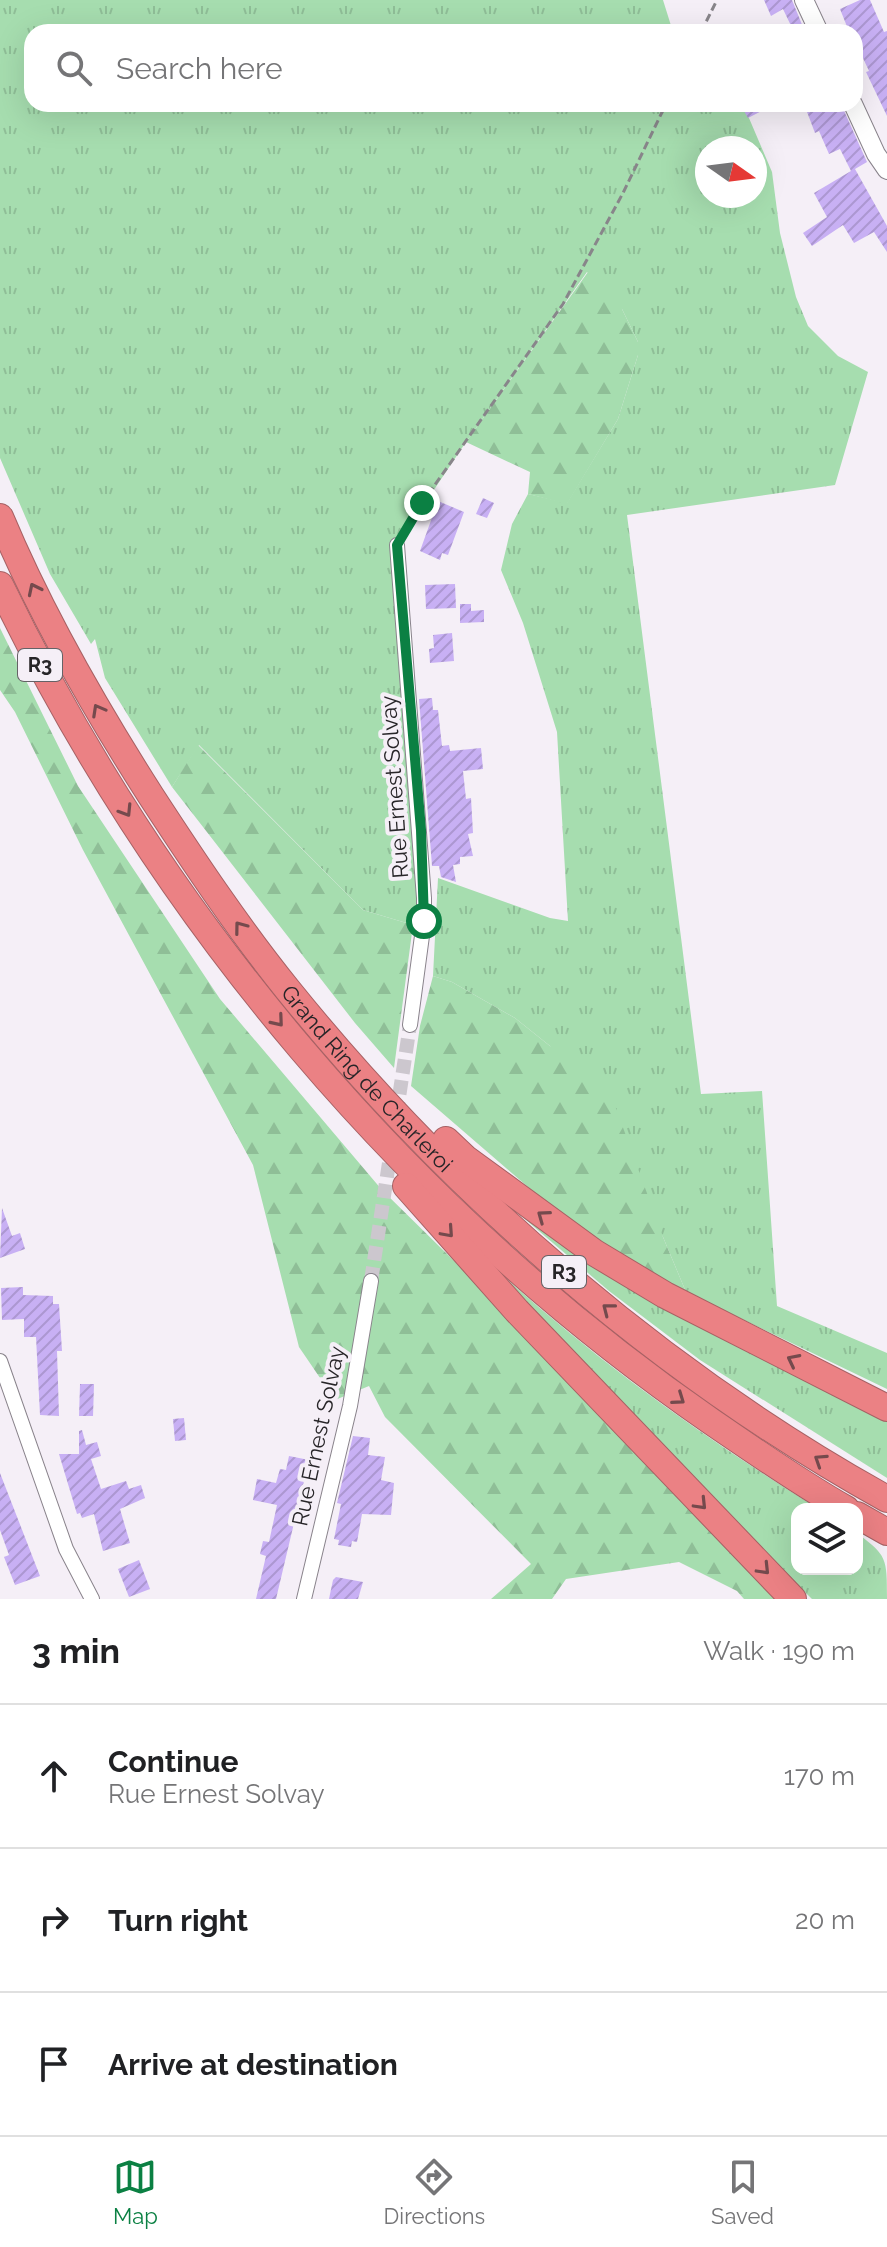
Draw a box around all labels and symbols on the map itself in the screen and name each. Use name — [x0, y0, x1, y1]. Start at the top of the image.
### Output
north arrow — [695, 136, 767, 208]
route end — [404, 485, 440, 521]
one-way arrow — [28, 583, 44, 598]
road number: R3 — [18, 649, 62, 681]
street label: Rue Ernest Solvay — [375, 695, 413, 879]
one-way arrow — [92, 704, 108, 719]
one-way arrow — [116, 802, 131, 816]
route start — [406, 903, 442, 939]
one-way arrow — [236, 921, 250, 936]
street label: Grand Ring de Charleroi — [276, 980, 458, 1177]
one-way arrow — [268, 1012, 283, 1026]
one-way arrow — [538, 1212, 552, 1226]
one-way arrow — [438, 1223, 452, 1238]
road number: R3 — [542, 1256, 586, 1288]
one-way arrow — [603, 1304, 617, 1319]
street label: Rue Ernest Solvay — [286, 1344, 350, 1528]
one-way arrow — [786, 1354, 801, 1369]
one-way arrow — [671, 1389, 685, 1404]
one-way arrow — [814, 1454, 829, 1469]
one-way arrow — [692, 1495, 707, 1509]
one-way arrow — [755, 1560, 769, 1574]

